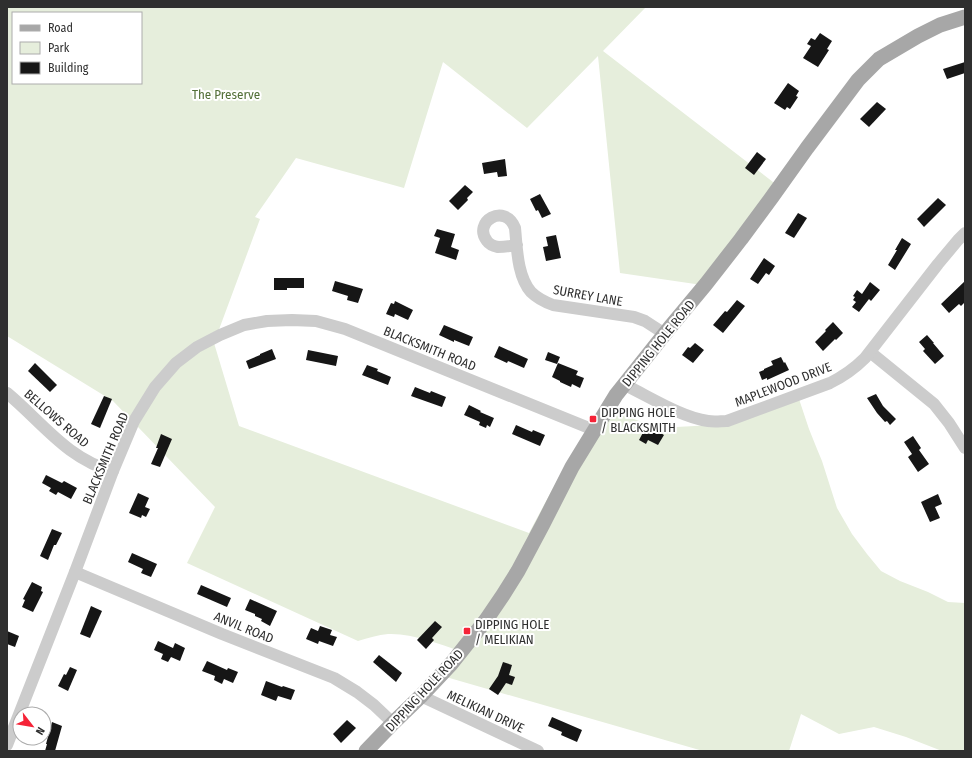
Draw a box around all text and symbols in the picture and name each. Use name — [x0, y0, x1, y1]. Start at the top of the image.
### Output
legend — [12, 12, 142, 84]
text: Road — [48, 21, 73, 35]
text: Park — [48, 41, 70, 55]
text: Building — [48, 61, 89, 75]
park label: The Preserve — [192, 87, 260, 102]
street label: SURREY LANE — [552, 282, 624, 309]
street label: DIPPING HOLE ROAD — [619, 297, 698, 390]
street label: BLACKSMITH ROAD — [381, 323, 478, 374]
street label: MAPLEWOOD DRIVE — [733, 359, 834, 410]
street label: BELLOWS ROAD — [21, 386, 92, 451]
place label: DIPPING HOLE / BLACKSMITH — [601, 405, 676, 435]
street label: BLACKSMITH ROAD — [79, 410, 132, 506]
marker: DIPPING HOLE / BLACKSMITH — [588, 414, 598, 424]
street label: ANVIL ROAD — [212, 609, 276, 646]
place label: DIPPING HOLE / MELIKIAN — [475, 617, 549, 647]
marker: DIPPING HOLE / MELIKIAN — [462, 626, 472, 636]
street label: DIPPING HOLE ROAD — [382, 646, 466, 734]
street label: MELIKIAN DRIVE — [445, 687, 527, 736]
north arrow — [12, 706, 52, 746]
text: N — [33, 725, 47, 737]

